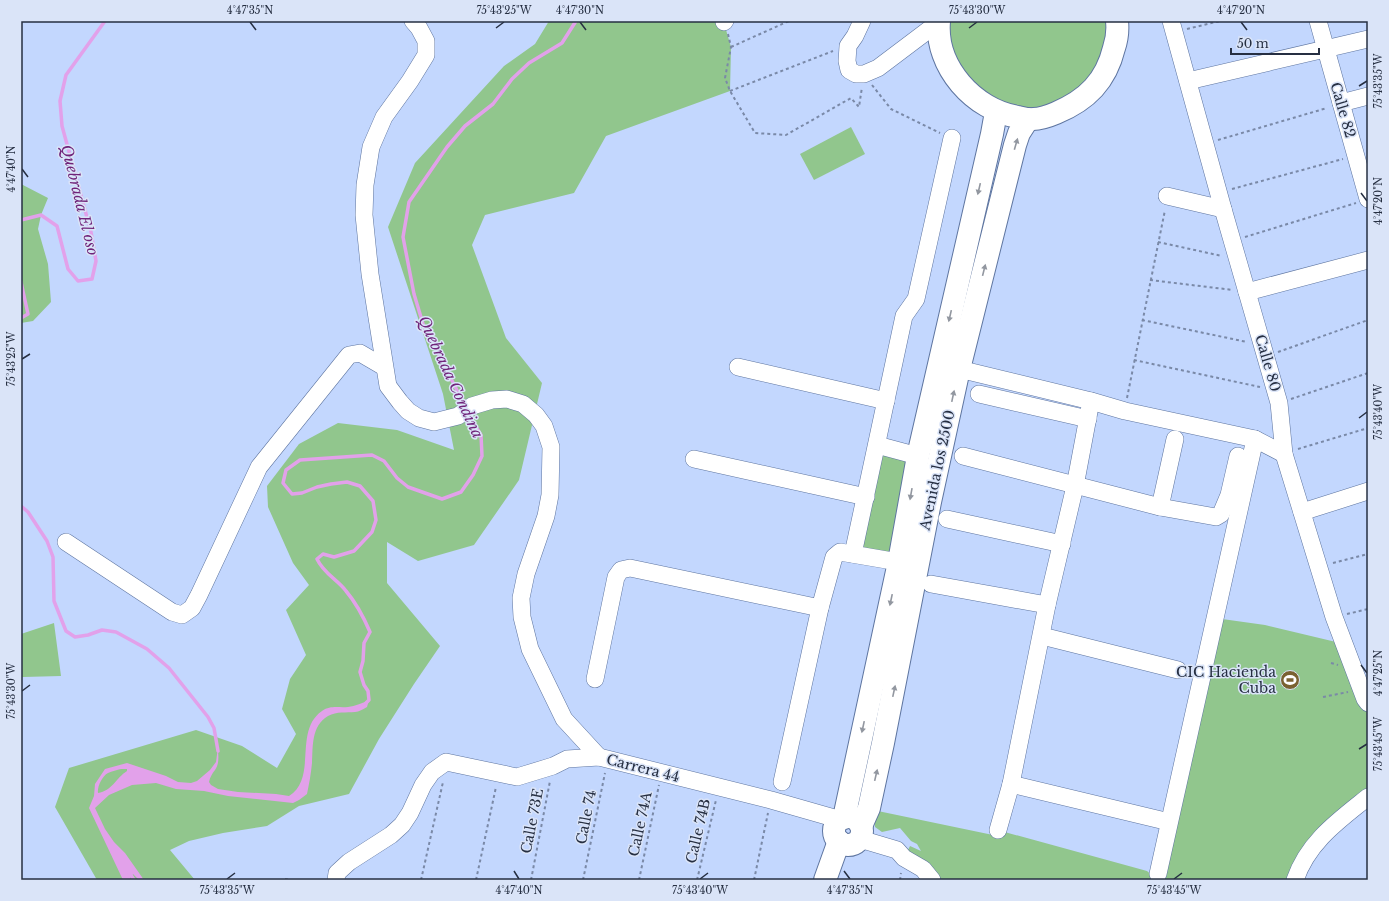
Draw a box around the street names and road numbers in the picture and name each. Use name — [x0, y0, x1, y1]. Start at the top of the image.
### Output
street label: Calle 82 — [1326, 80, 1360, 140]
street label: Calle 80 — [1251, 332, 1285, 394]
street label: Avenida los 2500 — [915, 408, 959, 533]
street label: Carrera 44 — [604, 750, 682, 786]
street label: Calle 73E — [517, 787, 547, 855]
street label: Calle 74 — [572, 788, 600, 846]
street label: Calle 74A — [624, 790, 656, 858]
street label: Calle 74B — [682, 797, 714, 865]

